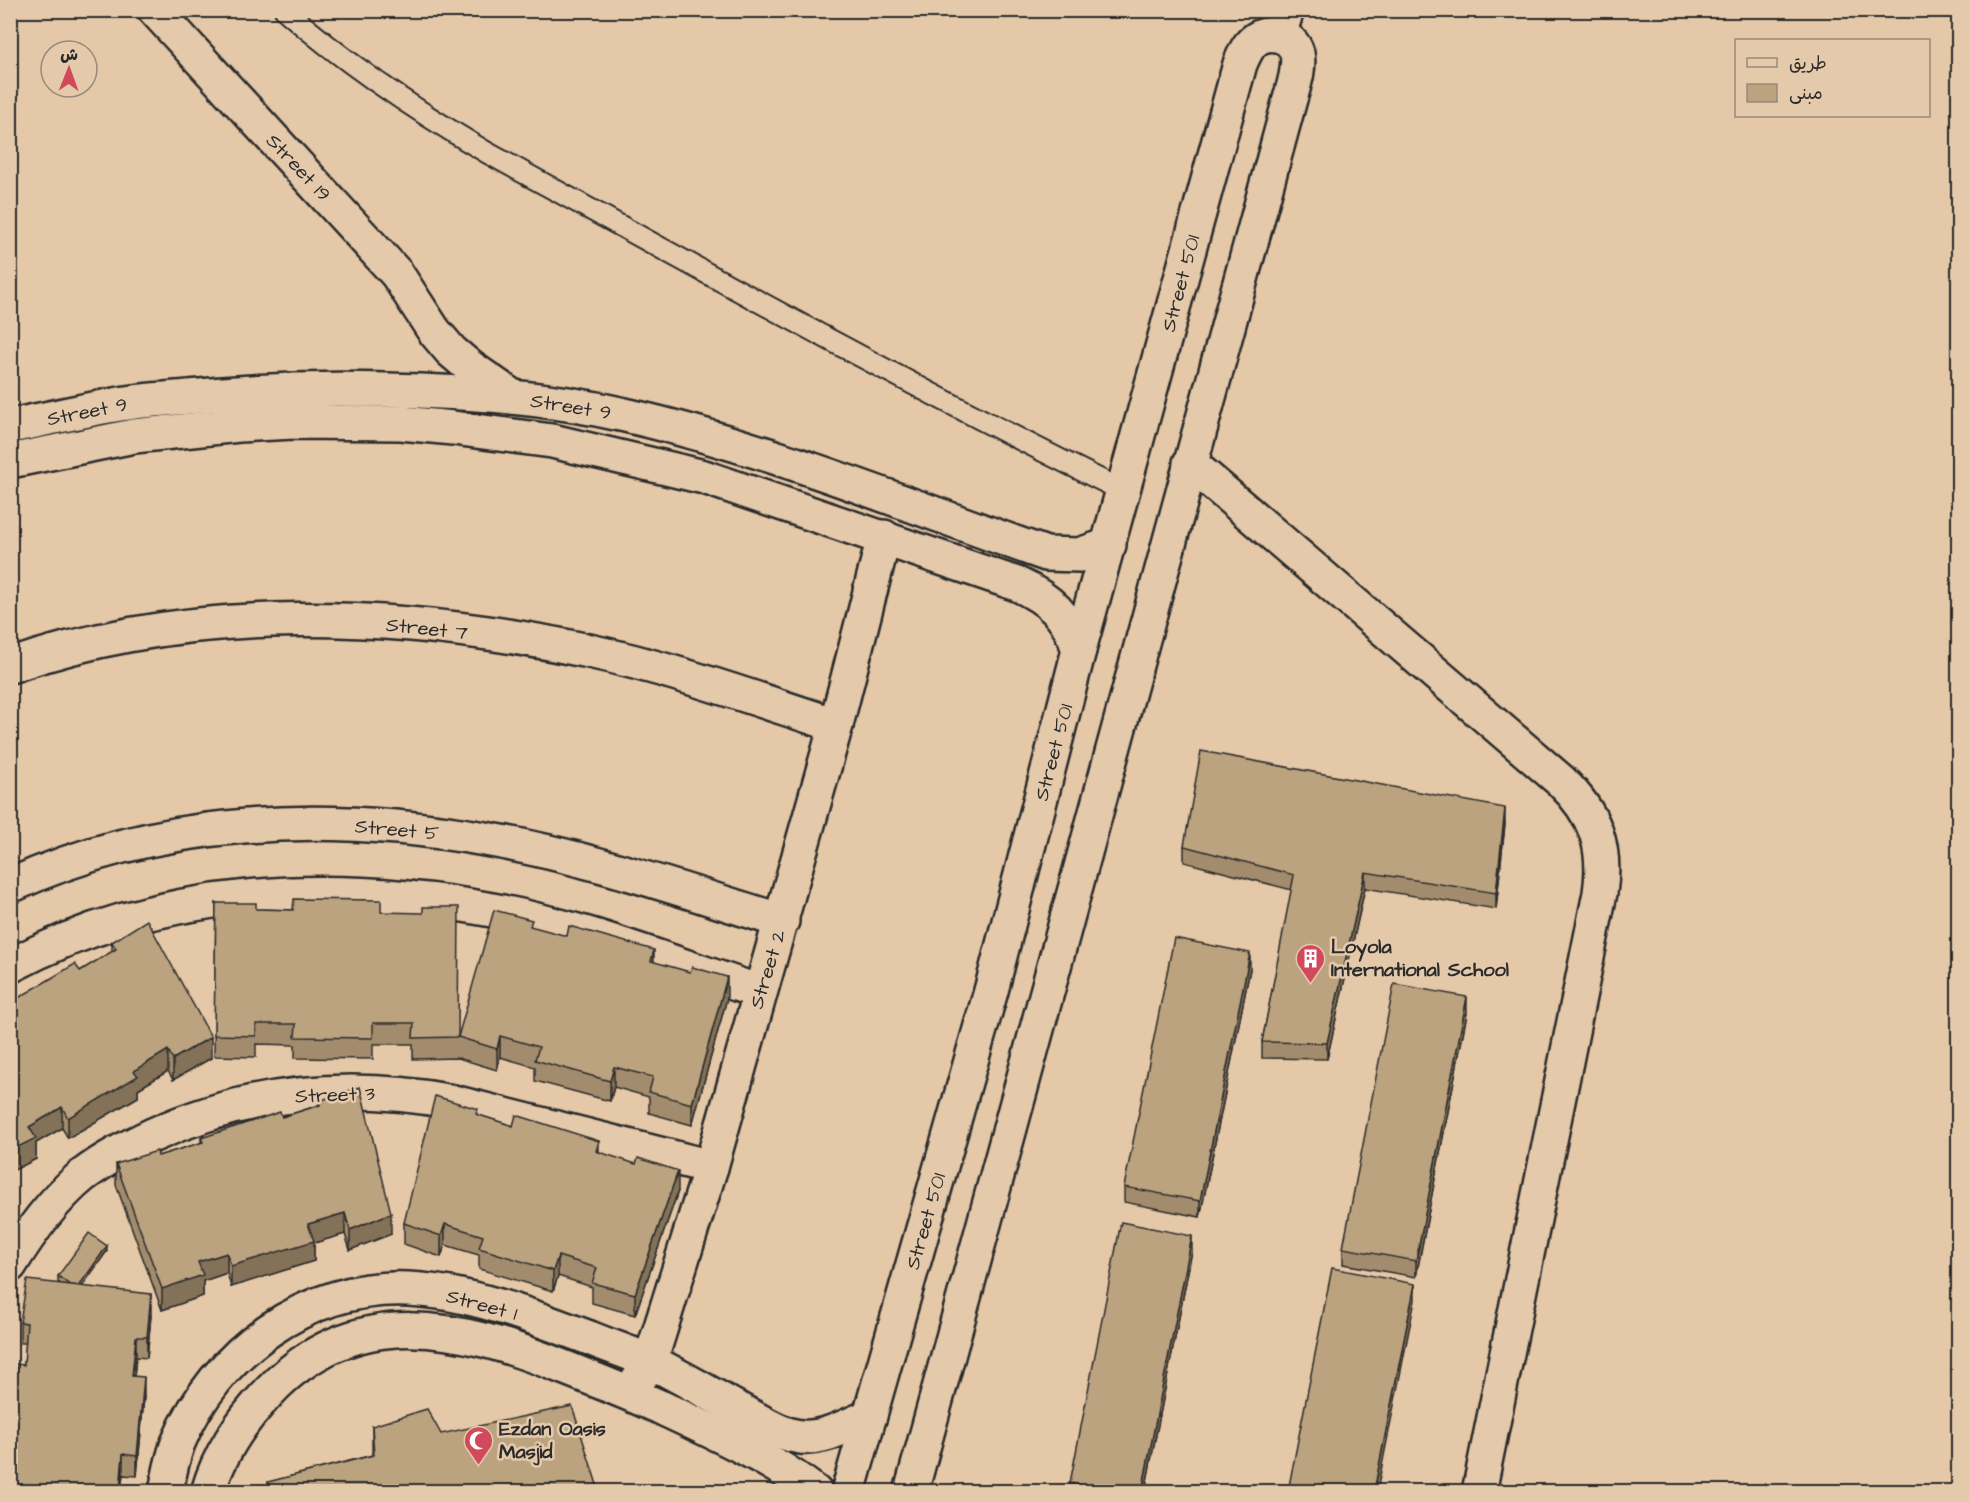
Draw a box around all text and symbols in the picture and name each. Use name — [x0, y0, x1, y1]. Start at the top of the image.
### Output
north arrow — [39, 39, 99, 99]
legend — [1735, 39, 1930, 117]
text: ش — [60, 44, 78, 66]
text: طريق — [1789, 51, 1827, 76]
text: مبنى — [1789, 81, 1823, 106]
street label: Street 19 — [260, 128, 337, 208]
street label: Street 501 — [1155, 231, 1207, 335]
street label: Street 9 — [529, 387, 613, 427]
street label: Street 9 — [45, 391, 130, 433]
street label: Street 7 — [385, 611, 469, 647]
street label: Street 501 — [1028, 700, 1080, 804]
street label: Street 5 — [354, 812, 440, 848]
street label: Street 2 — [743, 926, 793, 1012]
place label: Loyola International School — [1331, 933, 1509, 984]
building icon: Loyola International School — [1294, 942, 1326, 984]
street label: Street 3 — [295, 1080, 375, 1110]
street label: Street 501 — [899, 1169, 953, 1273]
street label: Street 1 — [443, 1282, 521, 1328]
place label: Ezdan Oasis Masjid — [499, 1415, 606, 1466]
mosque icon: Ezdan Oasis Masjid — [462, 1424, 494, 1466]

